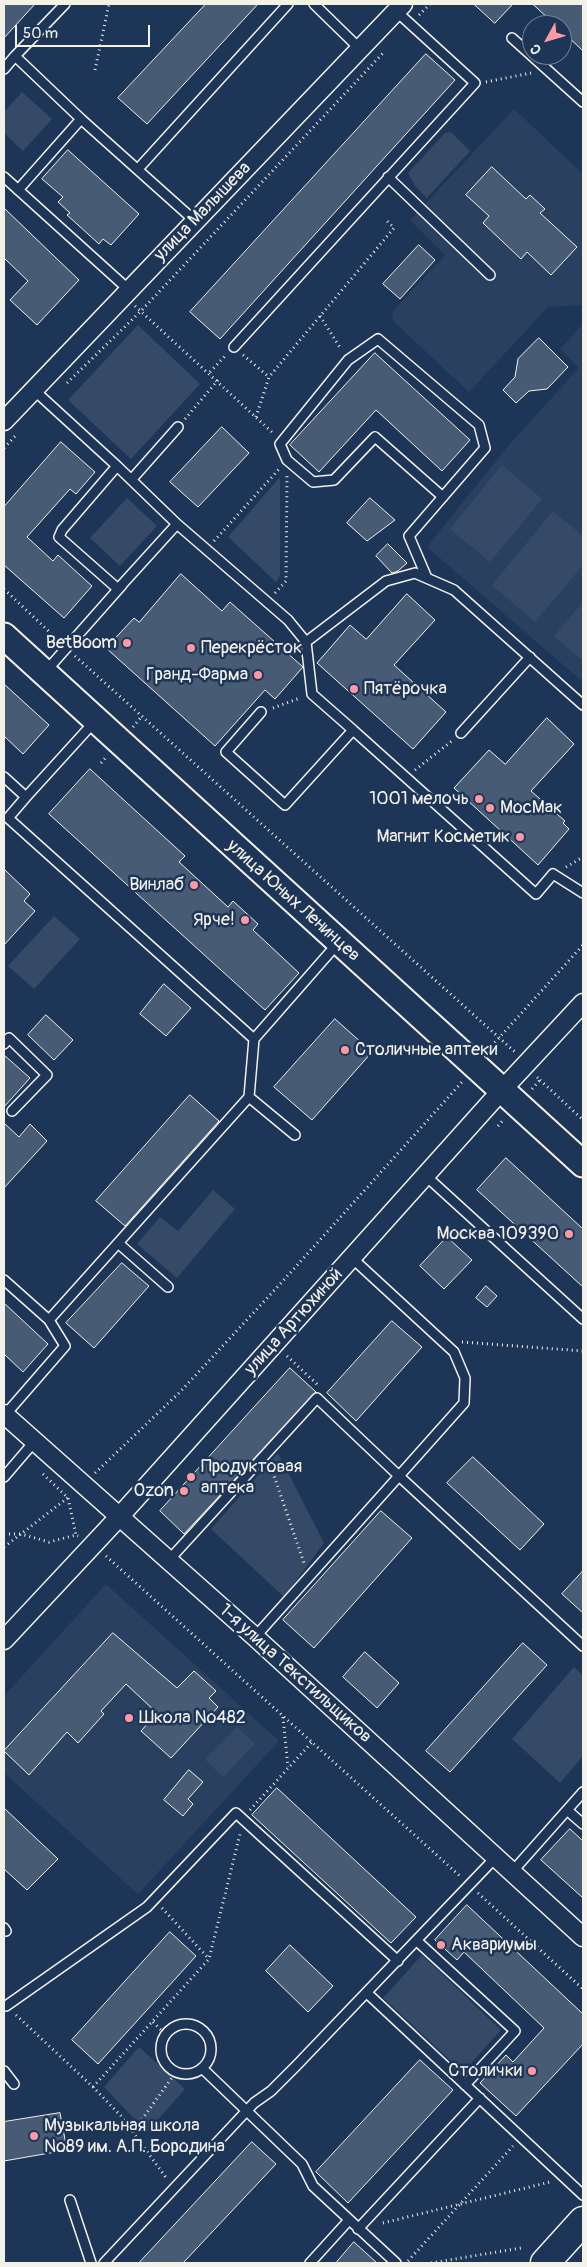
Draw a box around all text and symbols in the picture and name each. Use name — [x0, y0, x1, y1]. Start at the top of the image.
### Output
scale bar — [18, 15, 152, 47]
north arrow — [522, 15, 572, 65]
text: 50 m — [23, 24, 58, 43]
text: С — [526, 40, 545, 58]
street label: улица Малышева — [150, 158, 256, 266]
place label: BetBoom — [46, 632, 117, 654]
marker: BetBoom — [121, 637, 133, 649]
place label: Перекрёсток — [201, 637, 302, 659]
marker: Перекрёсток — [185, 642, 197, 654]
place label: Гранд-Фарма — [146, 664, 248, 686]
marker: Гранд-Фарма — [252, 669, 264, 681]
place label: Пятёрочка — [364, 678, 447, 700]
marker: Пятёрочка — [348, 683, 360, 695]
place label: 1001 мелочь — [369, 788, 469, 810]
marker: 1001 мелочь — [473, 793, 485, 805]
place label: МосМак — [500, 797, 562, 819]
marker: МосМак — [484, 802, 496, 814]
place label: Магнит Косметик — [376, 826, 510, 848]
marker: Магнит Косметик — [514, 831, 526, 843]
street label: улица Юных Ленинцев — [222, 835, 364, 967]
place label: Винлаб — [129, 874, 184, 896]
marker: Винлаб — [188, 879, 200, 891]
place label: Ярче! — [193, 909, 235, 931]
marker: Ярче! — [239, 914, 251, 926]
place label: Столичные аптеки — [355, 1039, 497, 1061]
marker: Столичные аптеки — [339, 1044, 351, 1056]
place label: Москва 109390 — [437, 1223, 559, 1245]
marker: Москва 109390 — [563, 1228, 575, 1240]
street label: улица Артюхиной — [240, 1264, 348, 1380]
place label: Продуктовая аптека — [201, 1456, 302, 1498]
marker: Продуктовая аптека — [185, 1471, 197, 1483]
place label: Ozon — [134, 1480, 174, 1502]
marker: Ozon — [178, 1485, 190, 1497]
street label: 1-я улица Текстильщиков — [214, 1600, 376, 1748]
place label: Школа №482 — [139, 1707, 246, 1729]
marker: Школа №482 — [123, 1712, 135, 1724]
place label: Аквариумы — [451, 1934, 537, 1956]
marker: Аквариумы — [435, 1939, 447, 1951]
place label: Столички — [448, 2060, 522, 2082]
marker: Столички — [526, 2065, 538, 2077]
place label: Музыкальная школа №89 им. А.П. Бородина — [44, 2115, 225, 2158]
marker: Музыкальная школа №89 им. А.П. Бородина — [28, 2130, 40, 2142]

